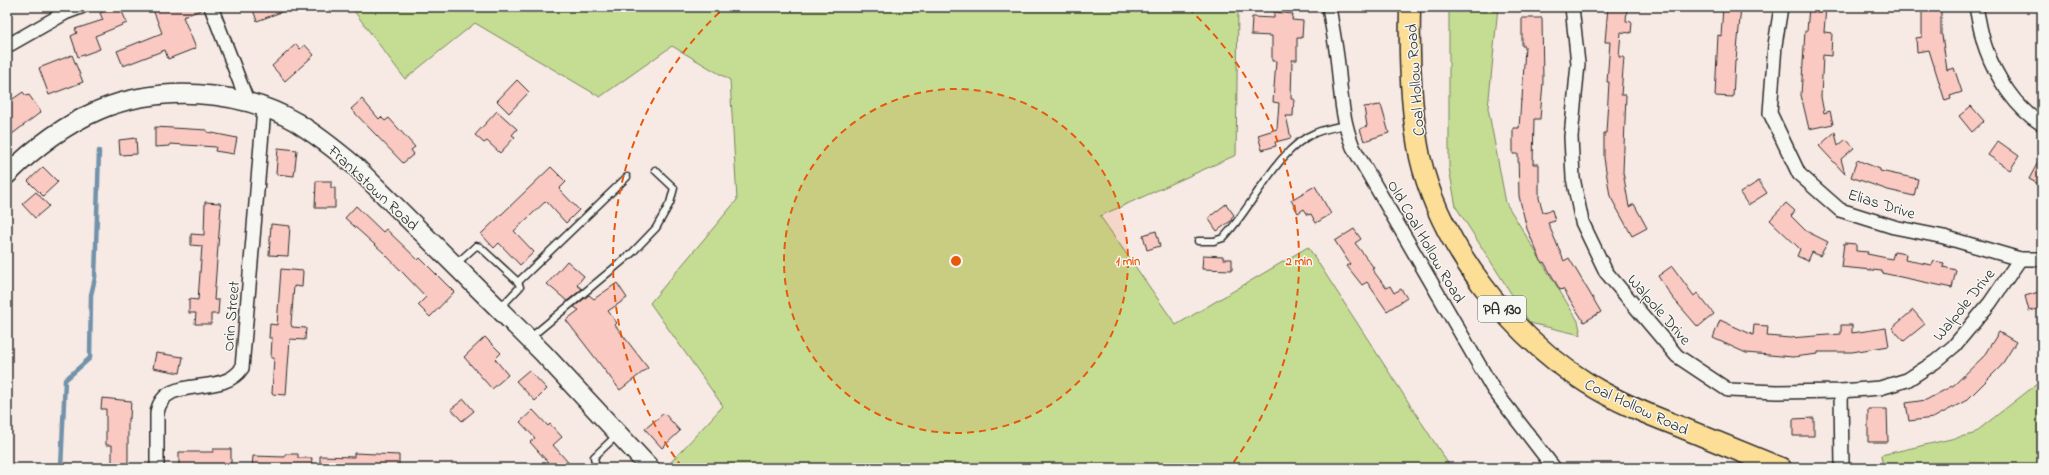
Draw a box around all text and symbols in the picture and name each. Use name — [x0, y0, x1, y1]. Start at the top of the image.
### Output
street label: Coal Hollow Road — [1400, 23, 1432, 137]
street label: Frankstown Road — [321, 139, 423, 237]
street label: Old Coal Hollow Road — [1380, 176, 1470, 308]
street label: Elias Drive — [1845, 183, 1919, 227]
text: 1 min — [1116, 253, 1140, 271]
text: 2 min — [1285, 253, 1312, 271]
centre of rings — [949, 254, 963, 268]
street label: Walpole Drive — [1928, 263, 2002, 347]
street label: Walpole Drive — [1621, 269, 1697, 352]
street label: Orin Street — [217, 279, 247, 352]
road number: PA 130 — [1478, 296, 1526, 322]
street label: Coal Hollow Road — [1580, 373, 1692, 442]

